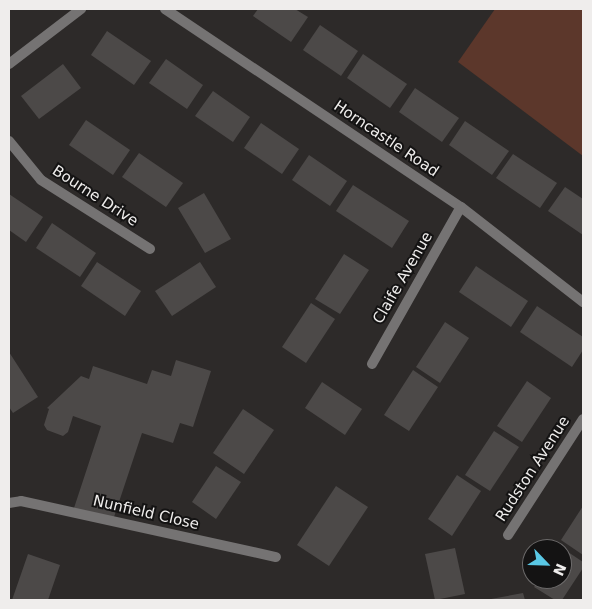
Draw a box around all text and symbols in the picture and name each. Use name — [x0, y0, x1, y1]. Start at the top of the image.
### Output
street label: Horncastle Road — [330, 97, 442, 181]
street label: Bourne Drive — [49, 162, 141, 230]
street label: Claife Avenue — [369, 229, 437, 327]
street label: Rudston Avenue — [492, 413, 574, 525]
street label: Nunfield Close — [91, 492, 201, 534]
north arrow — [522, 539, 572, 589]
text: N — [550, 561, 569, 578]

